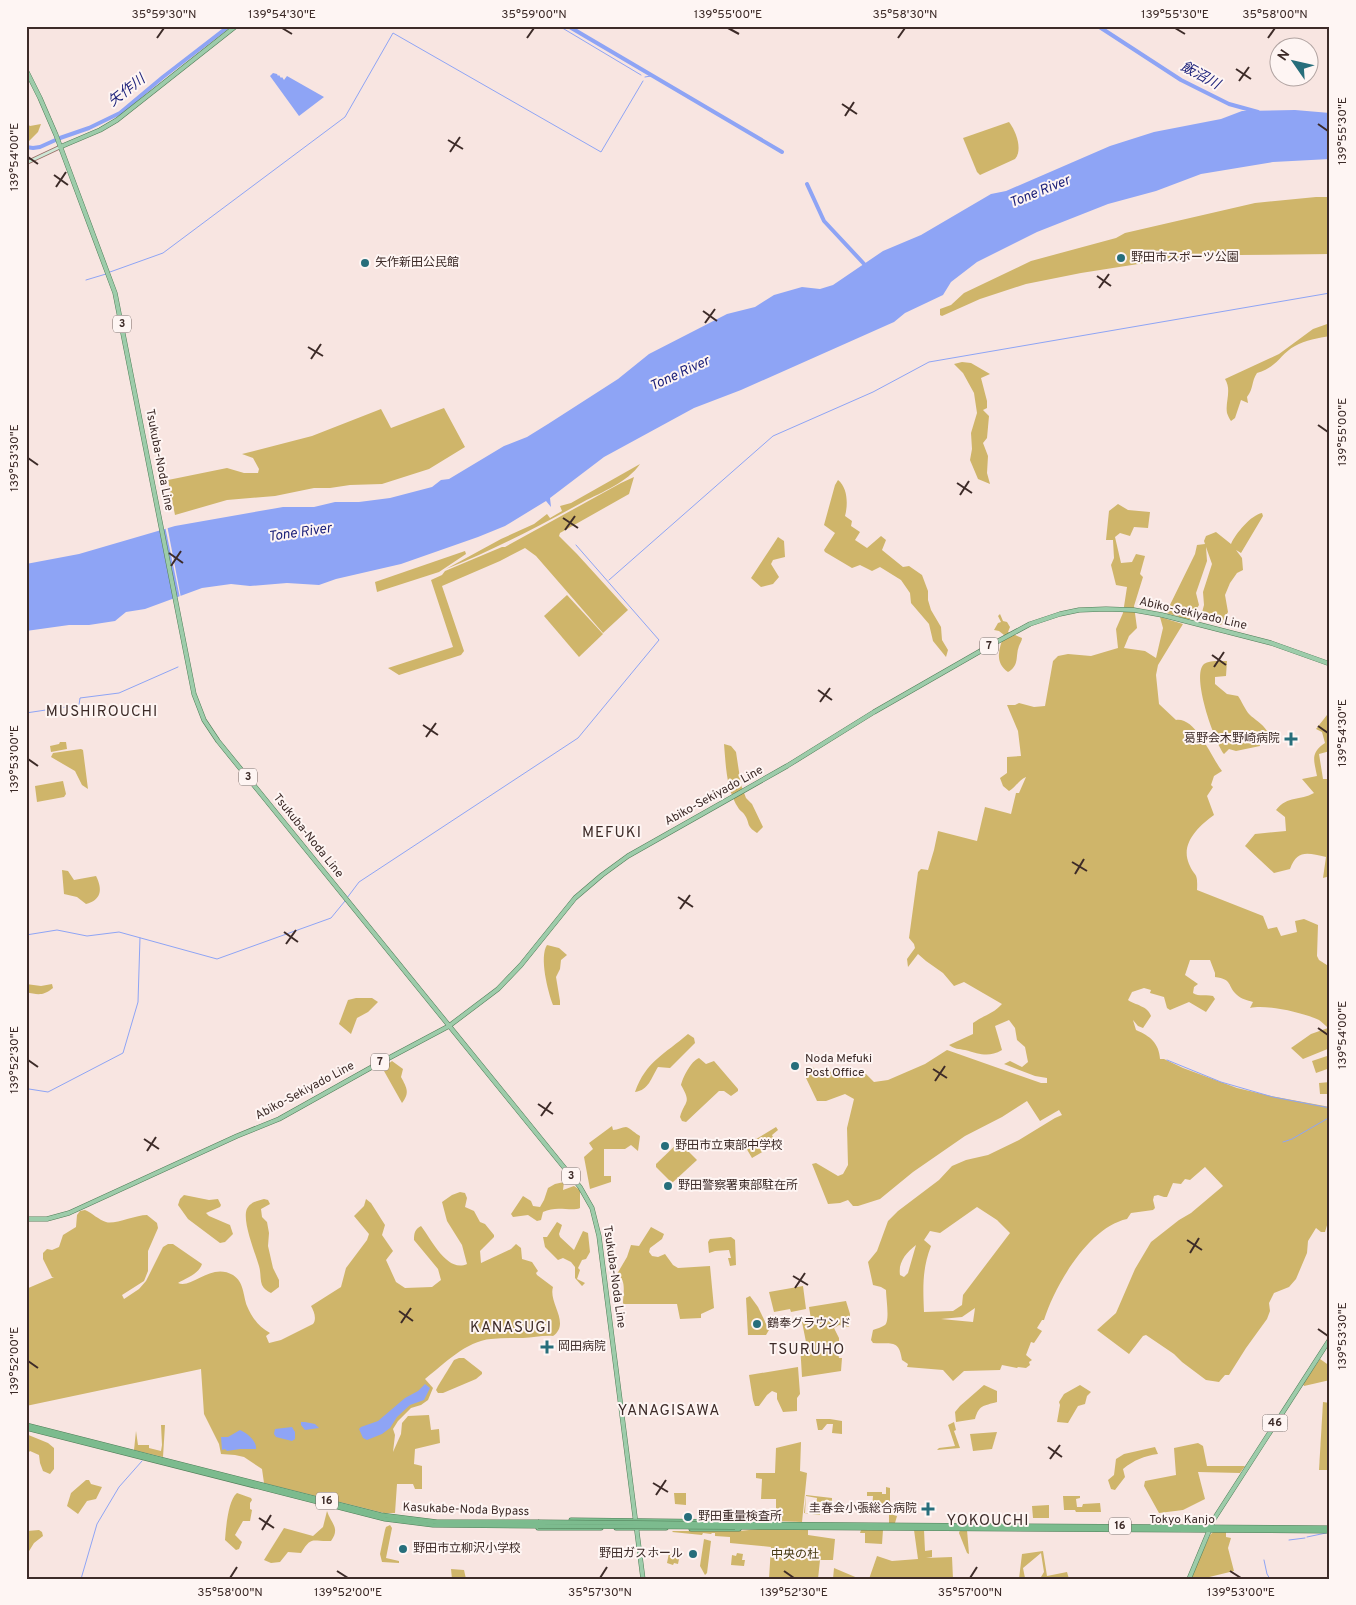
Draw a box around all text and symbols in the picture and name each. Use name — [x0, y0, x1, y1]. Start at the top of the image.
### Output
text: 35°59'30"N — [132, 7, 196, 23]
text: 139°54'30"E — [248, 7, 316, 23]
text: 35°59'00"N — [501, 7, 567, 23]
text: 139°55'00"E — [694, 7, 762, 23]
text: 35°58'30"N — [872, 7, 938, 23]
text: 139°55'30"E — [1141, 7, 1209, 23]
text: 35°58'00"N — [1242, 7, 1308, 23]
north arrow — [1268, 38, 1318, 88]
text: N — [1275, 47, 1294, 64]
water label: 飯沼川 — [1177, 59, 1224, 94]
water label: 矢作川 — [105, 70, 150, 111]
text: 139°55'30"E — [1335, 97, 1351, 165]
text: 139°54'00"E — [7, 123, 23, 191]
water label: Tone River — [1007, 172, 1074, 212]
place label: 野田市スポーツ公園 — [1131, 250, 1239, 266]
marker: 野田市スポーツ公園 — [1115, 252, 1127, 264]
place label: 矢作新田公民館 — [375, 255, 459, 271]
marker: 矢作新田公民館 — [359, 257, 371, 269]
road number: 3 — [113, 316, 131, 332]
water label: Tone River — [647, 352, 714, 395]
text: 139°55'00"E — [1335, 398, 1351, 466]
street label: Tsukuba-Noda Line — [141, 408, 177, 512]
text: 139°53'30"E — [7, 424, 23, 492]
water label: Tone River — [267, 520, 334, 546]
street label: Abiko-Sekiyado Line — [1137, 594, 1249, 634]
road number: 7 — [980, 637, 998, 654]
text: 139°54'30"E — [1335, 699, 1351, 767]
district label: MUSHIROUCHI — [46, 703, 158, 722]
text: 139°53'00"E — [7, 725, 23, 793]
place label: 葛野会木野崎病院 — [1184, 731, 1280, 747]
marker: 葛野会木野崎病院 — [1284, 732, 1298, 746]
street label: Abiko-Sekiyado Line — [662, 762, 766, 830]
road number: 3 — [239, 769, 257, 786]
street label: Tsukuba-Noda Line — [269, 791, 347, 881]
district label: MEFUKI — [582, 824, 642, 843]
text: 139°54'00"E — [1335, 1001, 1351, 1069]
text: 139°52'30"E — [7, 1026, 23, 1094]
place label: Noda Mefuki Post Office — [805, 1051, 872, 1081]
road number: 7 — [371, 1054, 389, 1070]
street label: Abiko-Sekiyado Line — [253, 1058, 357, 1124]
marker: Noda Mefuki Post Office — [789, 1060, 801, 1072]
place label: 野田市立東部中学校 — [675, 1138, 783, 1154]
marker: 野田市立東部中学校 — [659, 1140, 671, 1152]
road number: 3 — [562, 1168, 580, 1184]
place label: 野田警察署東部駐在所 — [678, 1178, 798, 1194]
marker: 野田警察署東部駐在所 — [662, 1180, 674, 1192]
street label: Tsukuba-Noda Line — [599, 1225, 629, 1329]
text: 139°53'30"E — [1335, 1302, 1351, 1370]
place label: 鶴奉グラウンド — [767, 1316, 851, 1332]
marker: 鶴奉グラウンド — [751, 1318, 763, 1330]
district label: KANASUGI — [470, 1319, 552, 1338]
text: 139°52'00"E — [7, 1327, 23, 1395]
place label: 岡田病院 — [558, 1339, 606, 1355]
marker: 岡田病院 — [540, 1340, 554, 1354]
district label: TSURUHO — [769, 1341, 845, 1360]
district label: YANAGISAWA — [618, 1402, 720, 1421]
road number: 46 — [1262, 1415, 1288, 1432]
road number: 16 — [316, 1492, 338, 1510]
street label: Kasukabe-Noda Bypass — [402, 1500, 530, 1520]
place label: 圭春会小張総合病院 — [809, 1501, 917, 1517]
marker: 圭春会小張総合病院 — [921, 1502, 935, 1516]
place label: 野田重量検査所 — [698, 1509, 782, 1525]
marker: 野田重量検査所 — [682, 1511, 694, 1523]
district label: YOKOUCHI — [946, 1512, 1030, 1531]
street label: Tokyo Kanjo — [1149, 1512, 1215, 1528]
road number: 16 — [1109, 1518, 1131, 1534]
place label: 野田市立柳沢小学校 — [413, 1541, 521, 1557]
marker: 野田市立柳沢小学校 — [397, 1543, 409, 1555]
place label: 野田ガスホール — [599, 1546, 683, 1562]
park label: 中央の杜 — [771, 1547, 819, 1563]
marker: 野田ガスホール — [687, 1548, 699, 1560]
text: 35°58'00"N — [197, 1585, 263, 1601]
text: 139°52'00"E — [314, 1585, 382, 1601]
text: 35°57'30"N — [568, 1585, 632, 1601]
text: 139°52'30"E — [760, 1585, 828, 1601]
text: 35°57'00"N — [938, 1585, 1002, 1601]
text: 139°53'00"E — [1207, 1585, 1275, 1601]

